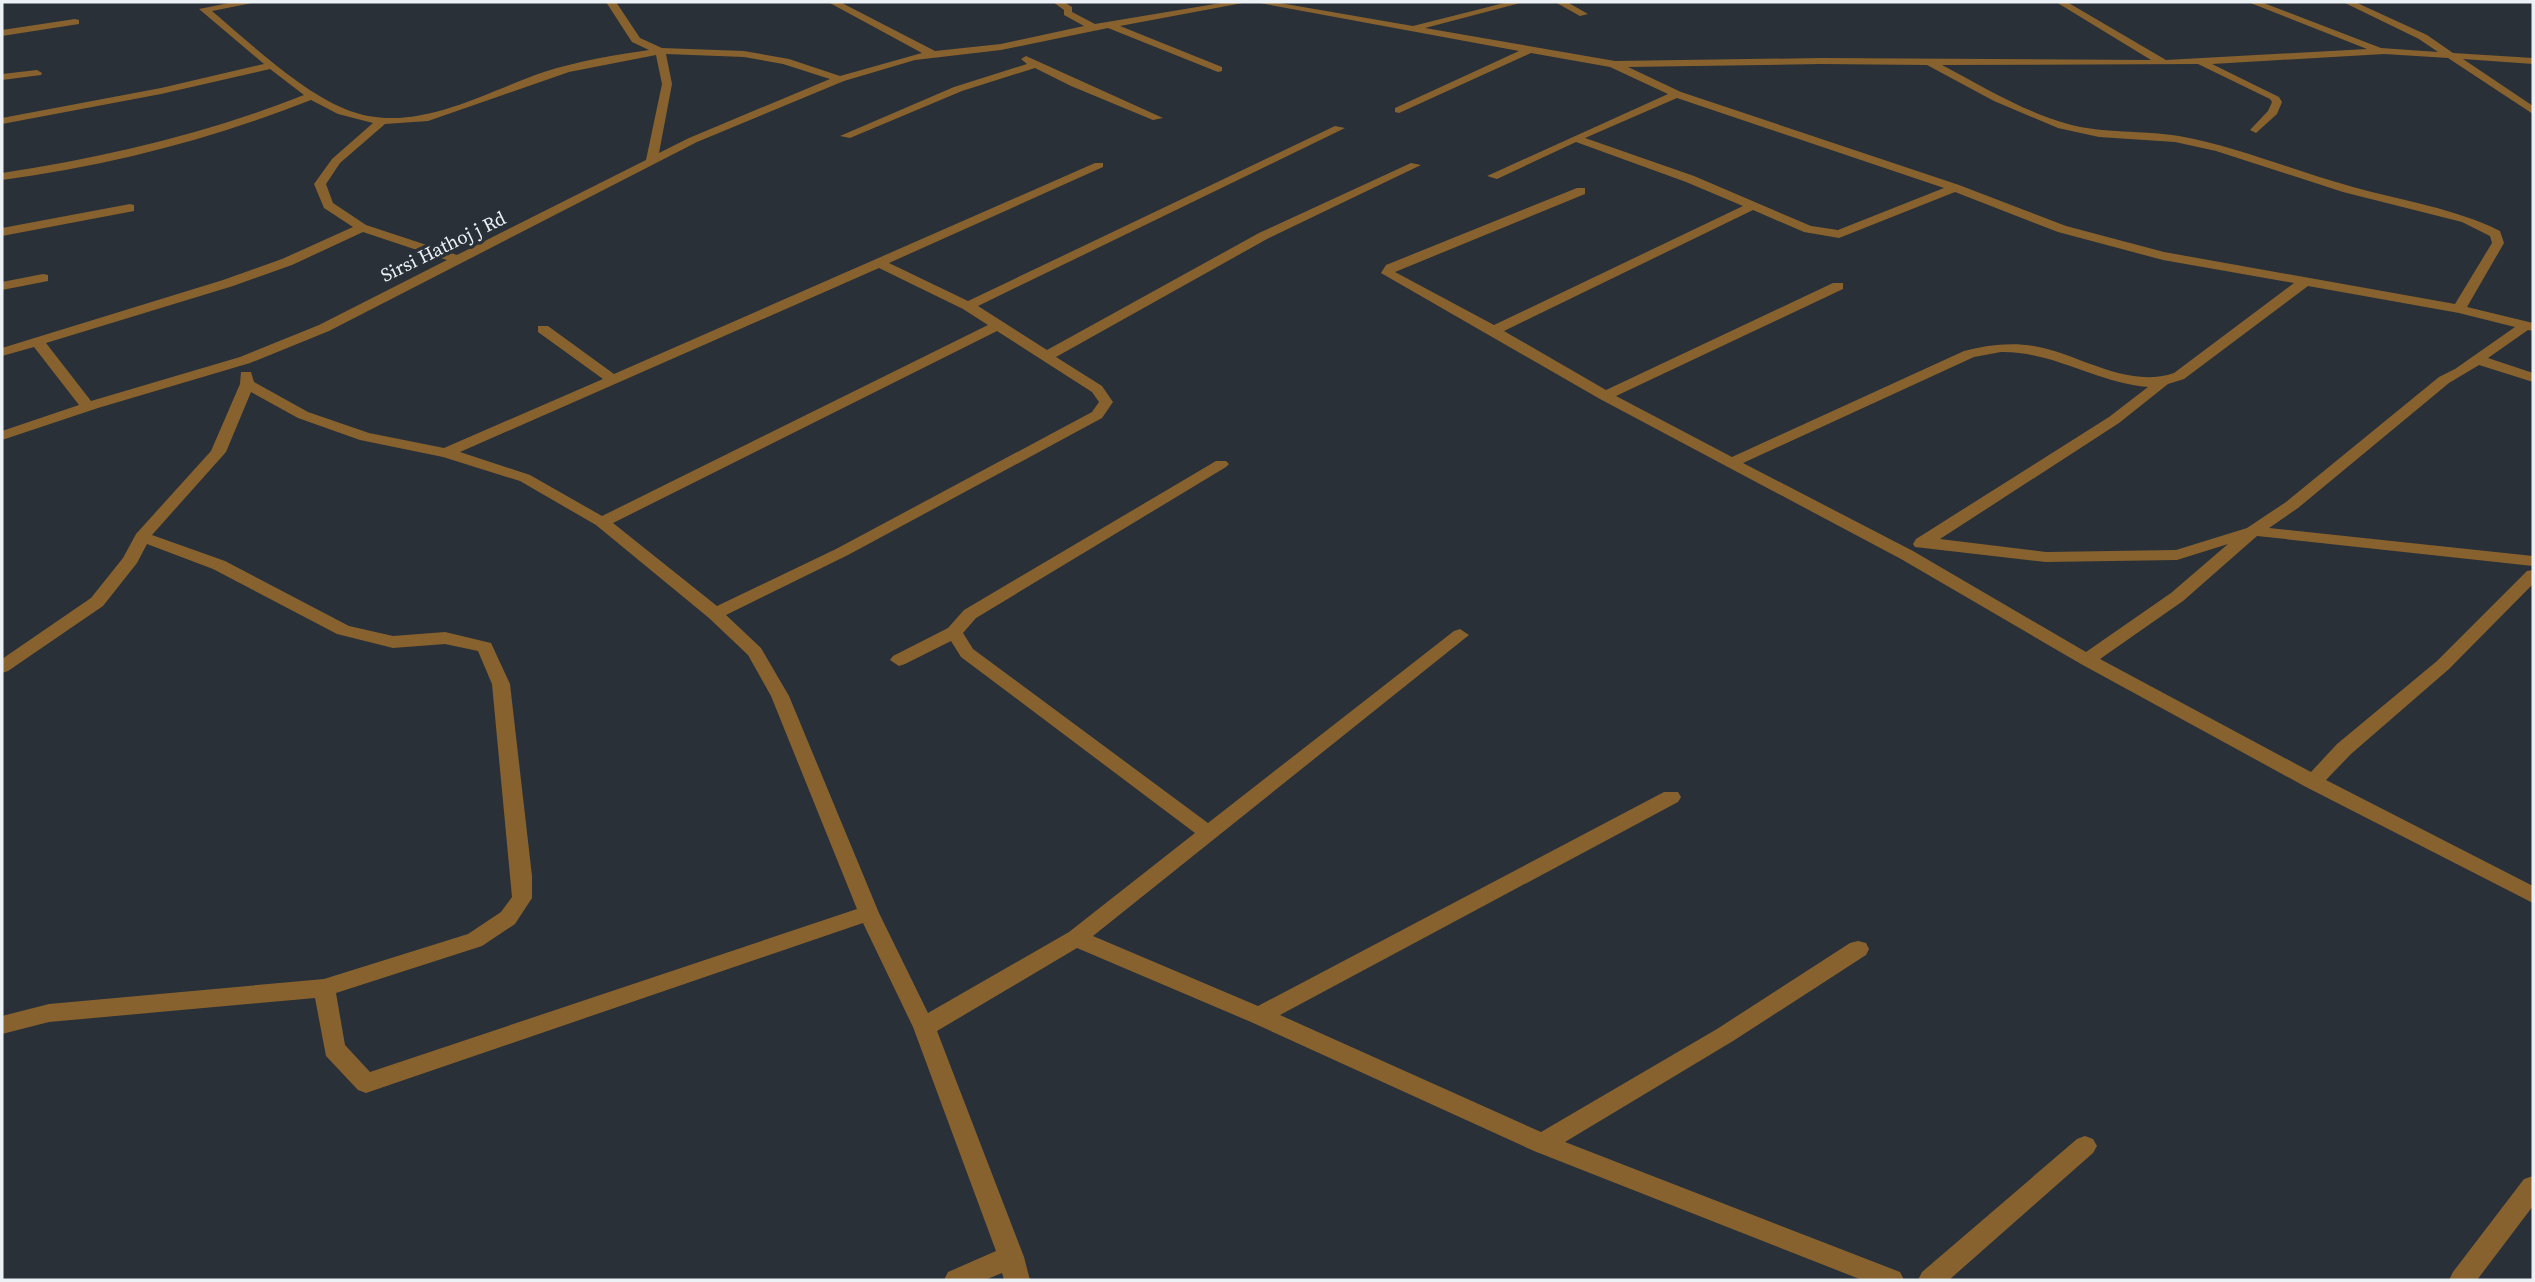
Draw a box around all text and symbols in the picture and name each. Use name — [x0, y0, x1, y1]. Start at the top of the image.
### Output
street label: Sirsi Hathoj j Rd — [376, 204, 510, 288]

